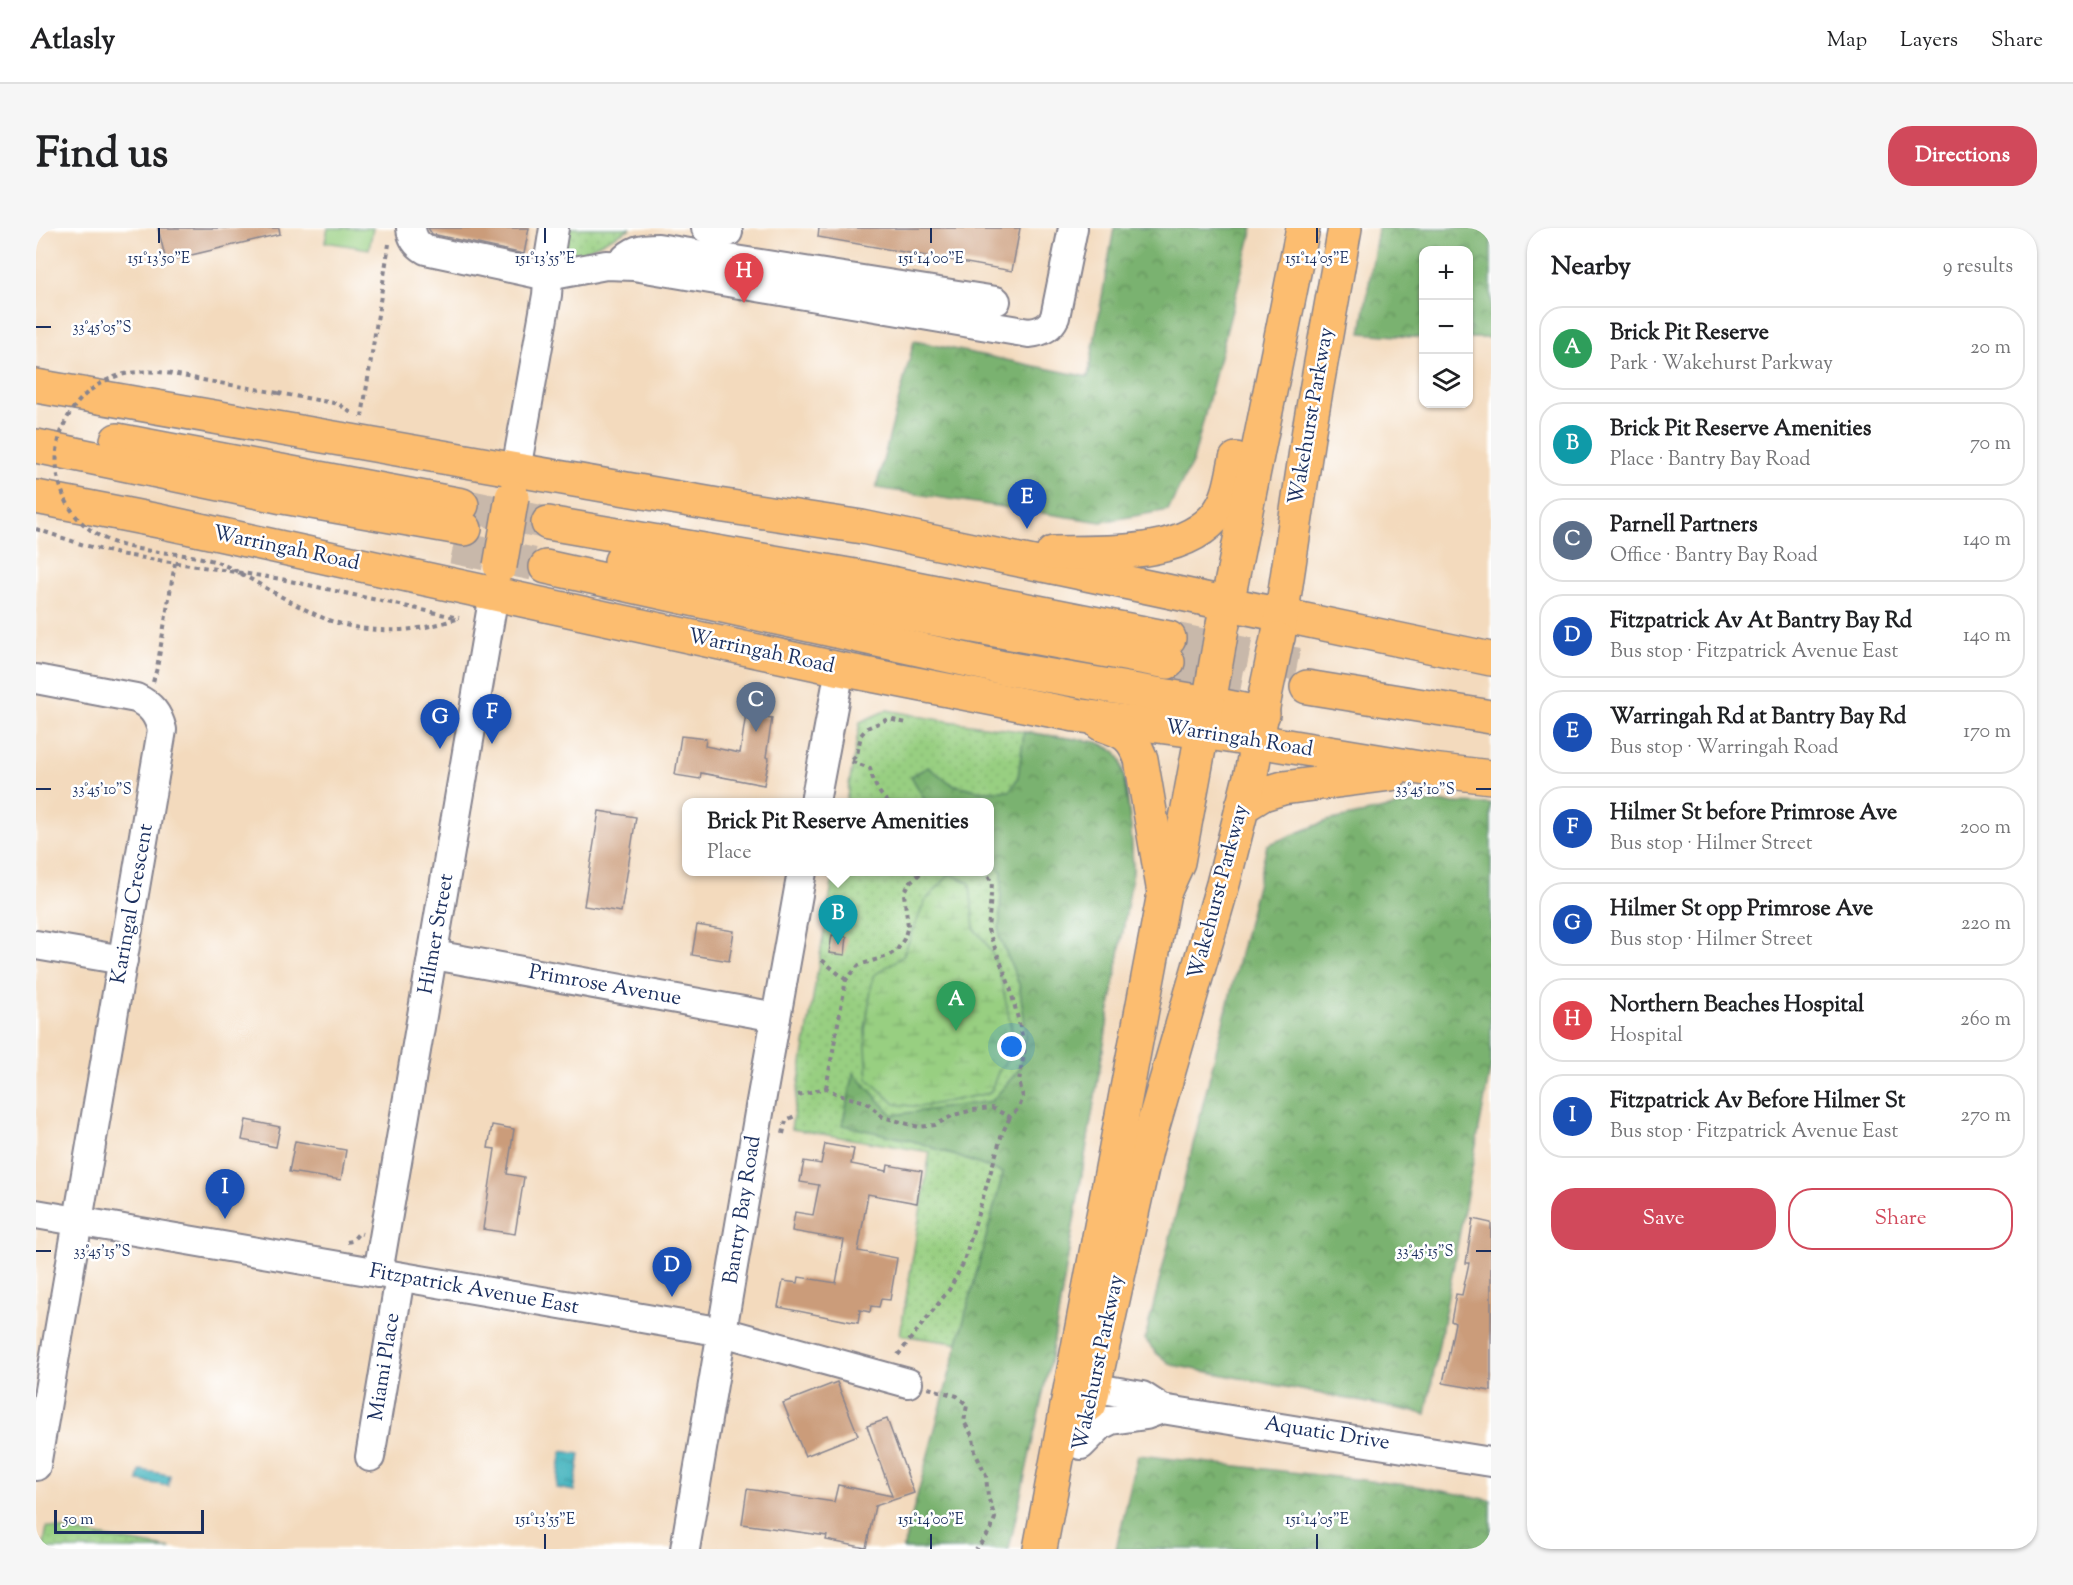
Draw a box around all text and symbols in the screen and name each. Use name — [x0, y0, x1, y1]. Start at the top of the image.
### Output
text: Atlasly — [30, 21, 115, 61]
text: Map — [1827, 26, 1867, 56]
text: Layers — [1900, 26, 1958, 56]
text: Share — [1991, 26, 2043, 56]
text: Find us — [36, 126, 168, 186]
button: Directions — [1888, 126, 2037, 186]
map controls — [1419, 246, 1473, 408]
button: + — [1419, 246, 1473, 300]
text: 151°13'50"E — [128, 249, 190, 270]
text: 151°13'55"E — [515, 249, 575, 270]
text: 151°14'00"E — [898, 249, 964, 270]
text: 151°14'05"E — [1285, 249, 1349, 270]
text: Nearby — [1551, 249, 1631, 286]
text: 9 results — [1943, 253, 2013, 282]
pin: H — [724, 254, 764, 303]
button: − — [1419, 300, 1473, 354]
text: 33°45'05"S — [72, 318, 132, 339]
text: Brick Pit Reserve — [1610, 318, 1769, 350]
street label: Wakehurst Parkway — [1282, 324, 1342, 507]
text: A — [1564, 334, 1581, 363]
text: 20 m — [1970, 334, 2011, 363]
text: Park · Wakehurst Parkway — [1610, 350, 1833, 379]
button: layers — [1419, 354, 1473, 408]
text: Brick Pit Reserve Amenities — [1610, 414, 1871, 446]
text: B — [1566, 430, 1579, 459]
text: 70 m — [1970, 430, 2011, 459]
text: Place · Bantry Bay Road — [1610, 446, 1810, 475]
pin: E — [1008, 480, 1046, 529]
text: Parnell Partners — [1610, 510, 1758, 542]
street label: Warringah Road — [210, 519, 362, 579]
text: C — [1564, 526, 1581, 555]
text: 140 m — [1963, 526, 2011, 555]
text: Office · Bantry Bay Road — [1610, 542, 1818, 571]
text: Fitzpatrick Av At Bantry Bay Rd — [1610, 606, 1912, 638]
street label: Warringah Road — [685, 622, 837, 682]
text: D — [1565, 622, 1580, 651]
text: 140 m — [1963, 622, 2011, 651]
text: Bus stop · Fitzpatrick Avenue East — [1610, 638, 1898, 667]
pin: C — [736, 682, 776, 732]
pin: F — [472, 694, 512, 744]
pin: G — [420, 700, 460, 749]
text: Warringah Rd at Bantry Bay Rd — [1610, 702, 1907, 734]
street label: Warringah Road — [1163, 713, 1315, 766]
text: E — [1566, 718, 1579, 747]
text: 170 m — [1963, 718, 2011, 747]
text: Bus stop · Warringah Road — [1610, 734, 1839, 763]
text: 33°45'10"S — [72, 780, 132, 801]
text: 33°45'10"S — [1395, 780, 1455, 801]
popup — [682, 798, 994, 876]
text: Hilmer St before Primrose Ave — [1610, 798, 1897, 830]
street label: Wakehurst Parkway — [1181, 801, 1257, 983]
text: Brick Pit Reserve Amenities — [707, 807, 969, 839]
text: F — [1567, 814, 1578, 843]
text: 200 m — [1960, 814, 2011, 843]
street label: Karingal Crescent — [104, 822, 162, 986]
text: Bus stop · Hilmer Street — [1610, 830, 1812, 859]
text: Place — [707, 839, 751, 868]
street label: Hilmer Street — [412, 871, 462, 997]
text: Hilmer St opp Primrose Ave — [1610, 894, 1873, 926]
pin: B — [818, 896, 858, 945]
text: G — [1564, 910, 1581, 939]
text: 220 m — [1961, 910, 2011, 939]
text: Bus stop · Hilmer Street — [1610, 926, 1812, 955]
street label: Primrose Avenue — [526, 958, 684, 1014]
pin: A — [936, 982, 976, 1031]
text: Northern Beaches Hospital — [1610, 990, 1864, 1022]
text: H — [1565, 1006, 1580, 1035]
text: 260 m — [1960, 1006, 2011, 1035]
text: Hospital — [1610, 1022, 1683, 1051]
your location — [997, 1032, 1026, 1061]
text: Fitzpatrick Av Before Hilmer St — [1610, 1086, 1905, 1118]
text: I — [1569, 1102, 1576, 1131]
text: 270 m — [1961, 1102, 2011, 1131]
text: Bus stop · Fitzpatrick Avenue East — [1610, 1118, 1898, 1147]
street label: Bantry Bay Road — [716, 1134, 770, 1286]
pin: I — [206, 1170, 244, 1219]
button: Save — [1551, 1188, 1776, 1250]
button: Share — [1788, 1188, 2013, 1250]
text: 33°45'15"S — [73, 1242, 131, 1263]
text: 33°45'15"S — [1396, 1242, 1454, 1263]
pin: D — [652, 1248, 692, 1297]
street label: Fitzpatrick Avenue East — [367, 1257, 581, 1323]
street label: Wakehurst Parkway — [1066, 1271, 1132, 1454]
street label: Miami Place — [362, 1311, 408, 1423]
street label: Aquatic Drive — [1262, 1409, 1392, 1459]
scale bar — [54, 1507, 204, 1534]
text: 50 m — [63, 1509, 94, 1532]
text: 151°13'55"E — [515, 1510, 575, 1531]
text: 151°14'00"E — [898, 1510, 964, 1531]
text: 151°14'05"E — [1285, 1510, 1349, 1531]

